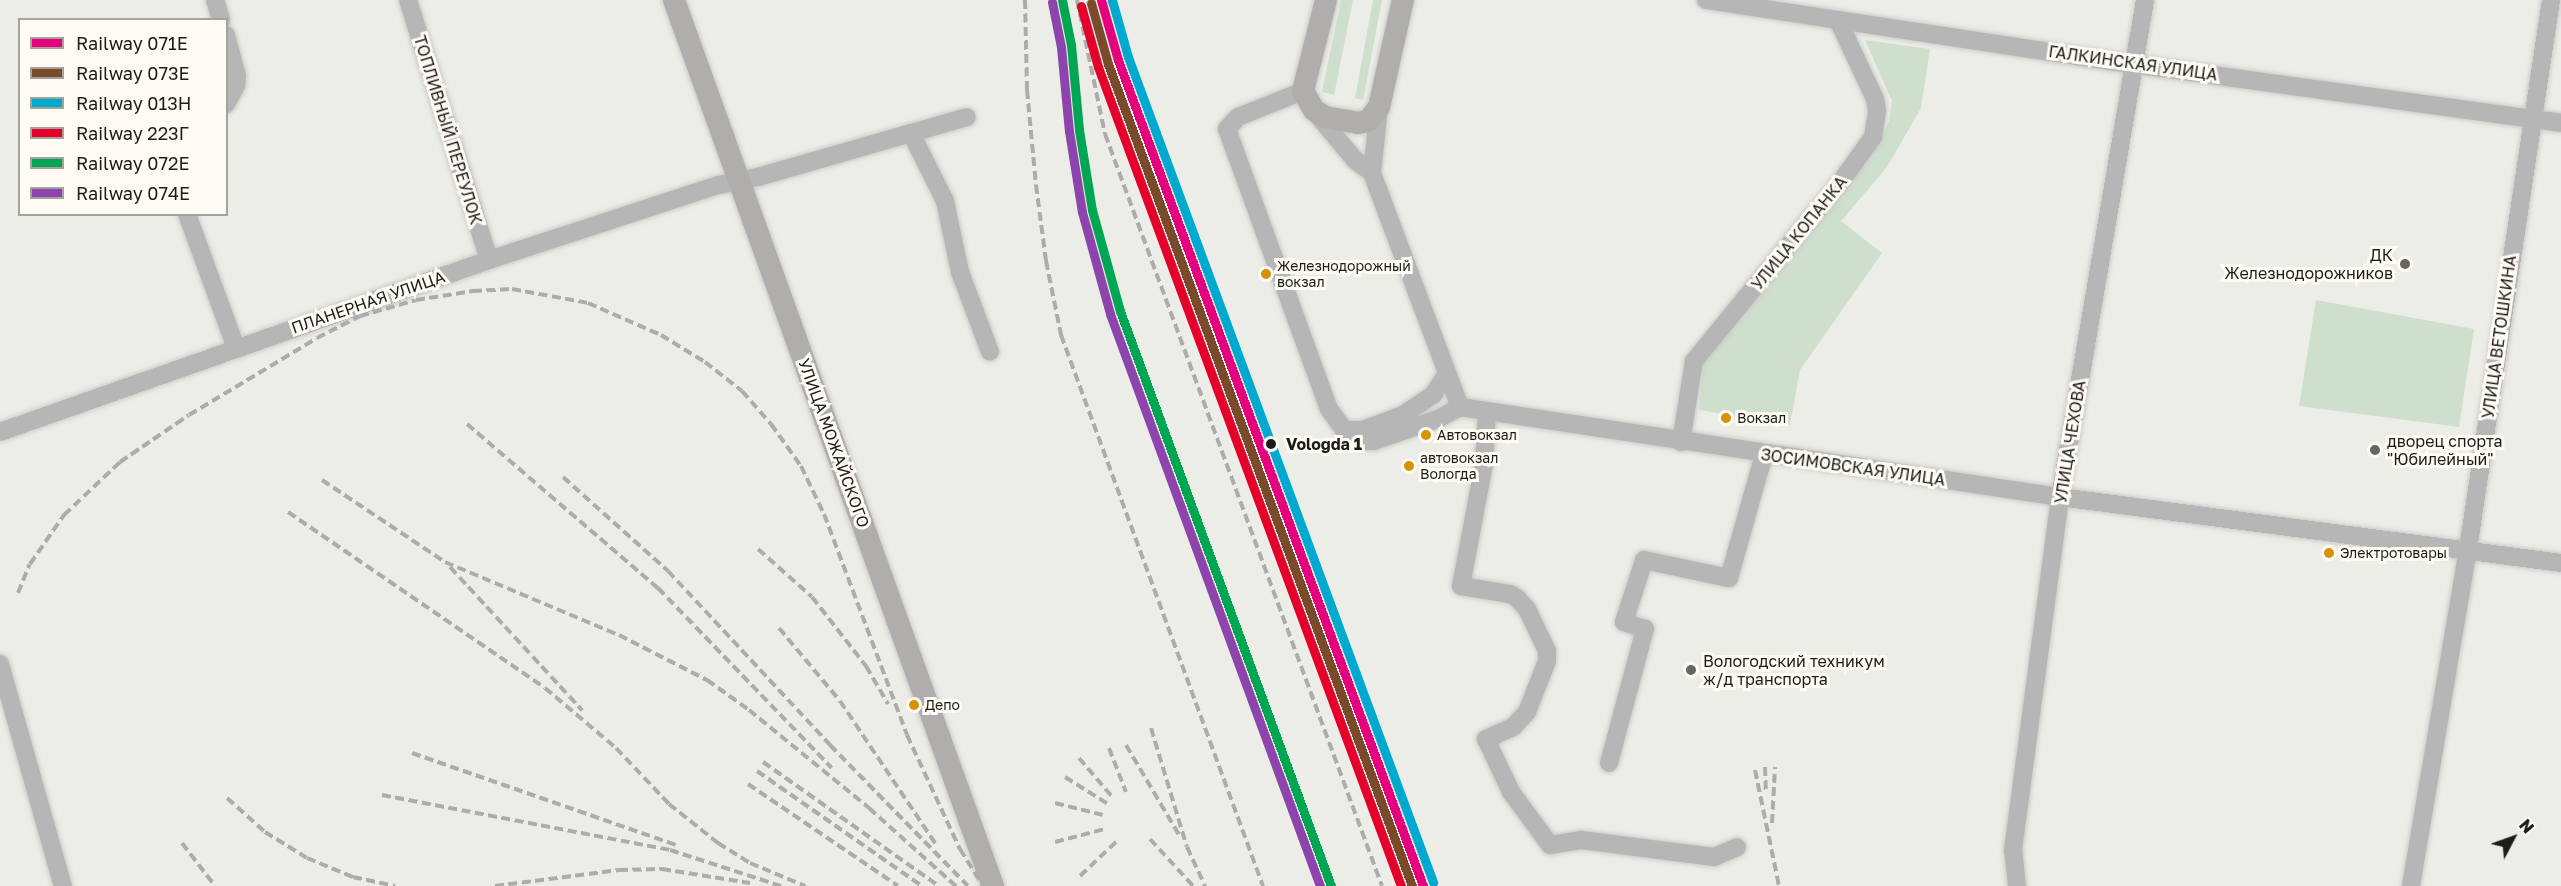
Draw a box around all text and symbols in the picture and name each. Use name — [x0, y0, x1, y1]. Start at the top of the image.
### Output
legend — [18, 18, 228, 216]
text: Railway 071Е — [76, 32, 188, 54]
street label: ТОПЛИВНЫЙ ПЕРЕУЛОК — [410, 33, 486, 227]
street label: ГАЛКИНСКАЯ УЛИЦА — [2047, 42, 2219, 84]
text: Railway 073Е — [76, 62, 189, 84]
text: Railway 013Н — [76, 92, 191, 114]
text: Railway 223Г — [76, 122, 189, 144]
text: Railway 072Е — [76, 152, 189, 174]
street label: УЛИЦА КОПАНКА — [1747, 172, 1851, 294]
text: Railway 074Е — [76, 182, 190, 204]
place label: ДК Железнодорожников — [2224, 245, 2393, 283]
street label: УЛИЦА ВЕТОШКИНА — [2478, 254, 2520, 420]
marker: ДК Железнодорожников — [2398, 257, 2412, 271]
place label: Железнодорожный вокзал — [1277, 258, 1411, 290]
street label: ПЛАНЕРНАЯ УЛИЦА — [289, 267, 447, 337]
marker: Железнодорожный вокзал — [1260, 268, 1272, 280]
street label: УЛИЦА МОЖАЙСКОГО — [794, 356, 874, 530]
street label: УЛИЦА ЧЕХОВА — [2051, 379, 2089, 505]
place label: Вокзал — [1737, 410, 1786, 426]
marker: Вокзал — [1720, 412, 1732, 424]
place label: Автовокзал — [1437, 427, 1517, 443]
marker: Автовокзал — [1420, 429, 1432, 441]
place label: дворец спорта "Юбилейный" — [2387, 431, 2503, 469]
marker: Vologda 1 — [1261, 434, 1281, 454]
place label: Vologda 1 — [1286, 434, 1362, 454]
marker: дворец спорта "Юбилейный" — [2368, 443, 2382, 457]
street label: ЗОСИМОВСКАЯ УЛИЦА — [1760, 445, 1946, 489]
place label: автовокзал Вологда — [1420, 450, 1498, 482]
marker: автовокзал Вологда — [1403, 460, 1415, 472]
place label: Электротовары — [2340, 545, 2447, 561]
marker: Электротовары — [2323, 547, 2335, 559]
place label: Вологодский техникум ж/д транспорта — [1703, 651, 1885, 689]
marker: Вологодский техникум ж/д транспорта — [1684, 663, 1698, 677]
place label: Депо — [925, 697, 960, 713]
marker: Депо — [908, 699, 920, 711]
north arrow — [2483, 808, 2543, 868]
text: N — [2515, 815, 2538, 837]

